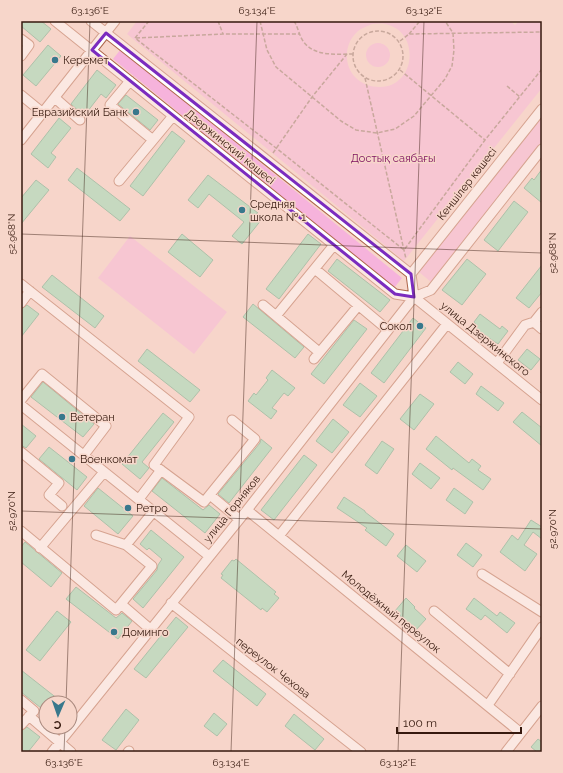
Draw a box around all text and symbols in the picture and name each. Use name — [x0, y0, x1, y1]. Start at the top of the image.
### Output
text: 63.136°E — [71, 5, 109, 16]
text: 63.134°E — [239, 5, 275, 16]
text: 63.132°E — [406, 5, 442, 16]
place label: Керемет — [63, 54, 110, 67]
marker: Керемет — [50, 55, 60, 65]
place label: Евразийский Банк — [32, 106, 128, 119]
marker: Евразийский Банк — [131, 107, 141, 117]
street label: Дзержинский көшесі — [183, 107, 277, 187]
street label: Кеншілер көшесі — [435, 145, 499, 223]
park label: Достық саябағы — [351, 152, 435, 165]
place label: Средняя школа № 1 — [250, 198, 306, 224]
marker: Средняя школа № 1 — [237, 205, 247, 215]
text: 52.968°N — [6, 214, 17, 254]
text: 52.968°N — [547, 233, 558, 273]
street label: улица Дзержинского — [438, 299, 533, 379]
place label: Сокол — [380, 320, 412, 333]
marker: Сокол — [415, 321, 425, 331]
place label: Ветеран — [70, 411, 115, 424]
marker: Ветеран — [57, 412, 67, 422]
place label: Военкомат — [80, 453, 138, 466]
marker: Военкомат — [67, 454, 77, 464]
street label: улица Горняков — [201, 473, 263, 545]
text: 52.970°N — [6, 491, 17, 531]
place label: Ретро — [136, 502, 168, 515]
marker: Ретро — [123, 503, 133, 513]
text: 52.970°N — [547, 509, 558, 549]
street label: Молодёжный переулок — [339, 568, 443, 656]
place label: Доминго — [122, 626, 169, 639]
marker: Доминго — [109, 627, 119, 637]
street label: переулок Чехова — [233, 635, 313, 701]
north arrow — [38, 695, 78, 735]
scale bar — [397, 709, 521, 735]
text: 100 m — [403, 716, 437, 730]
text: С — [53, 718, 62, 731]
text: 63.136°E — [45, 757, 83, 768]
text: 63.134°E — [213, 757, 249, 768]
text: 63.132°E — [380, 757, 416, 768]

